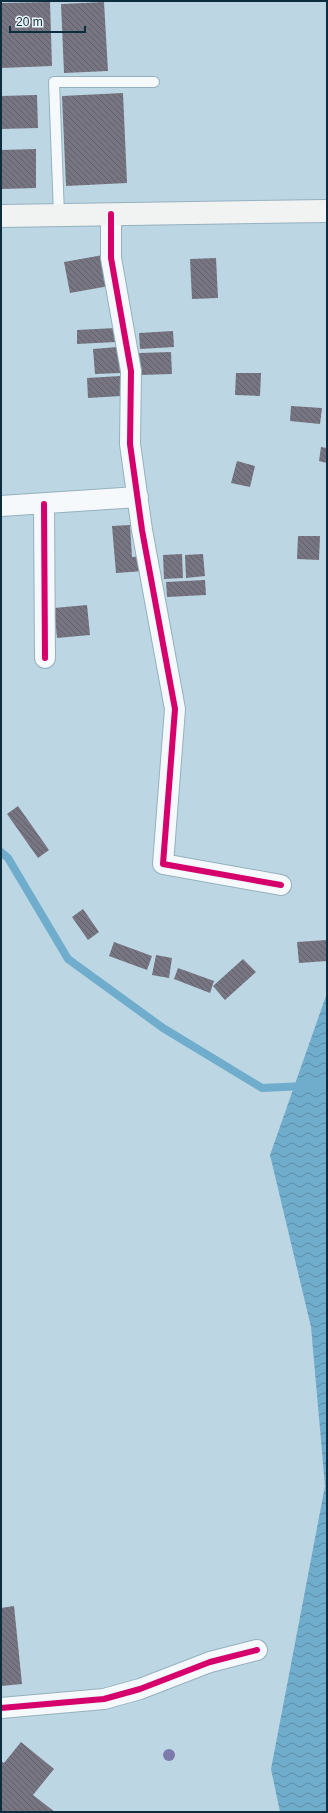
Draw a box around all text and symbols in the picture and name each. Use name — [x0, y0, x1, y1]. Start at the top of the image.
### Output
scale bar — [10, 8, 85, 34]
text: 20 m — [16, 15, 43, 29]

